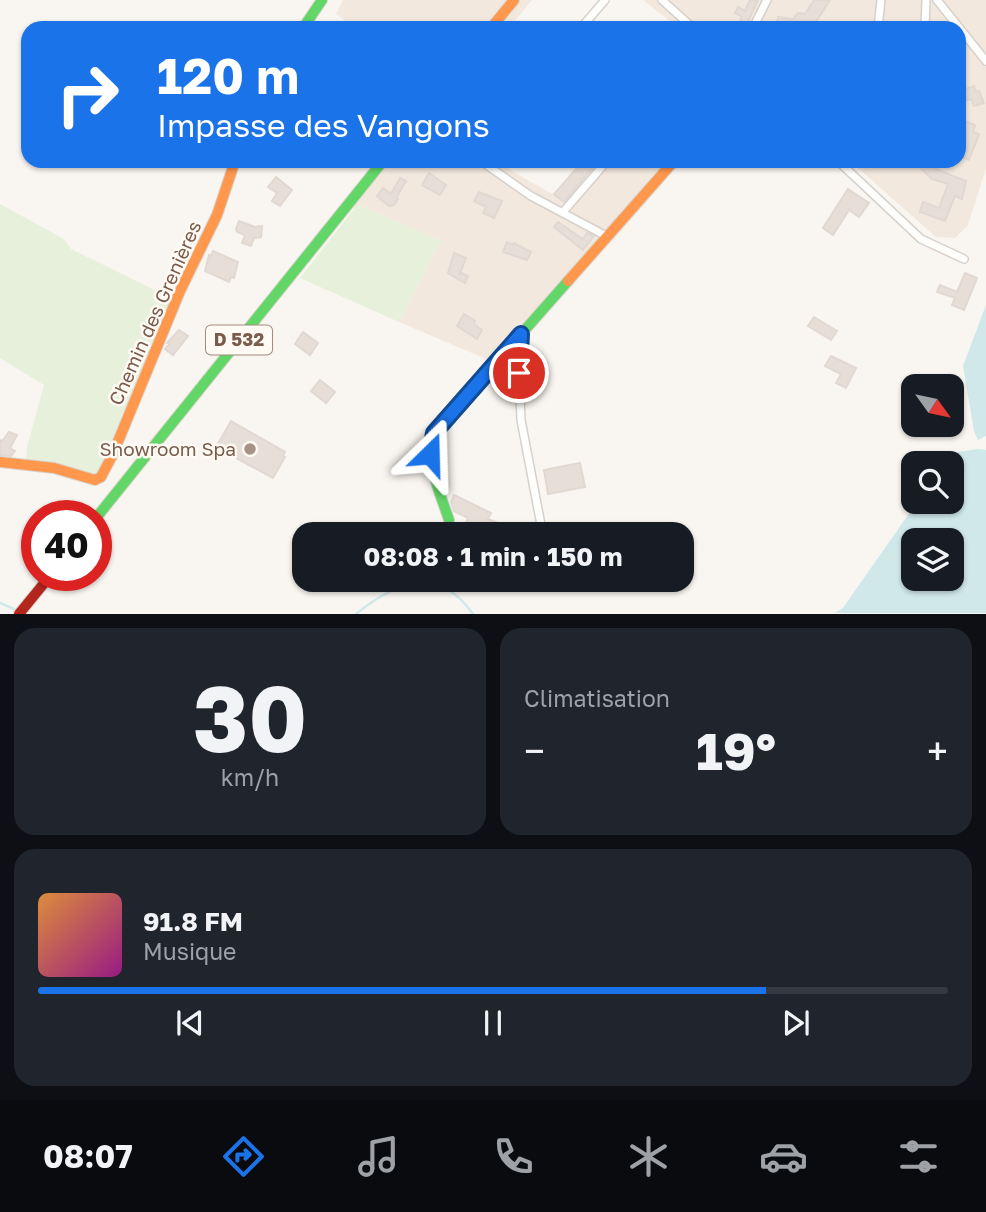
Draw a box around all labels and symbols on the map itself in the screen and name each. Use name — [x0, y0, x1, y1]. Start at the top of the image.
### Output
street label: Chemin des Grenières — [104, 217, 206, 408]
road number: D 532 — [206, 326, 272, 354]
pin — [489, 343, 549, 403]
north arrow — [901, 374, 964, 438]
position arrow — [393, 417, 467, 491]
place label: Showroom Spa — [99, 437, 236, 460]
marker: Showroom Spa — [242, 441, 258, 457]
speed limit sign: 40 — [21, 500, 112, 591]

